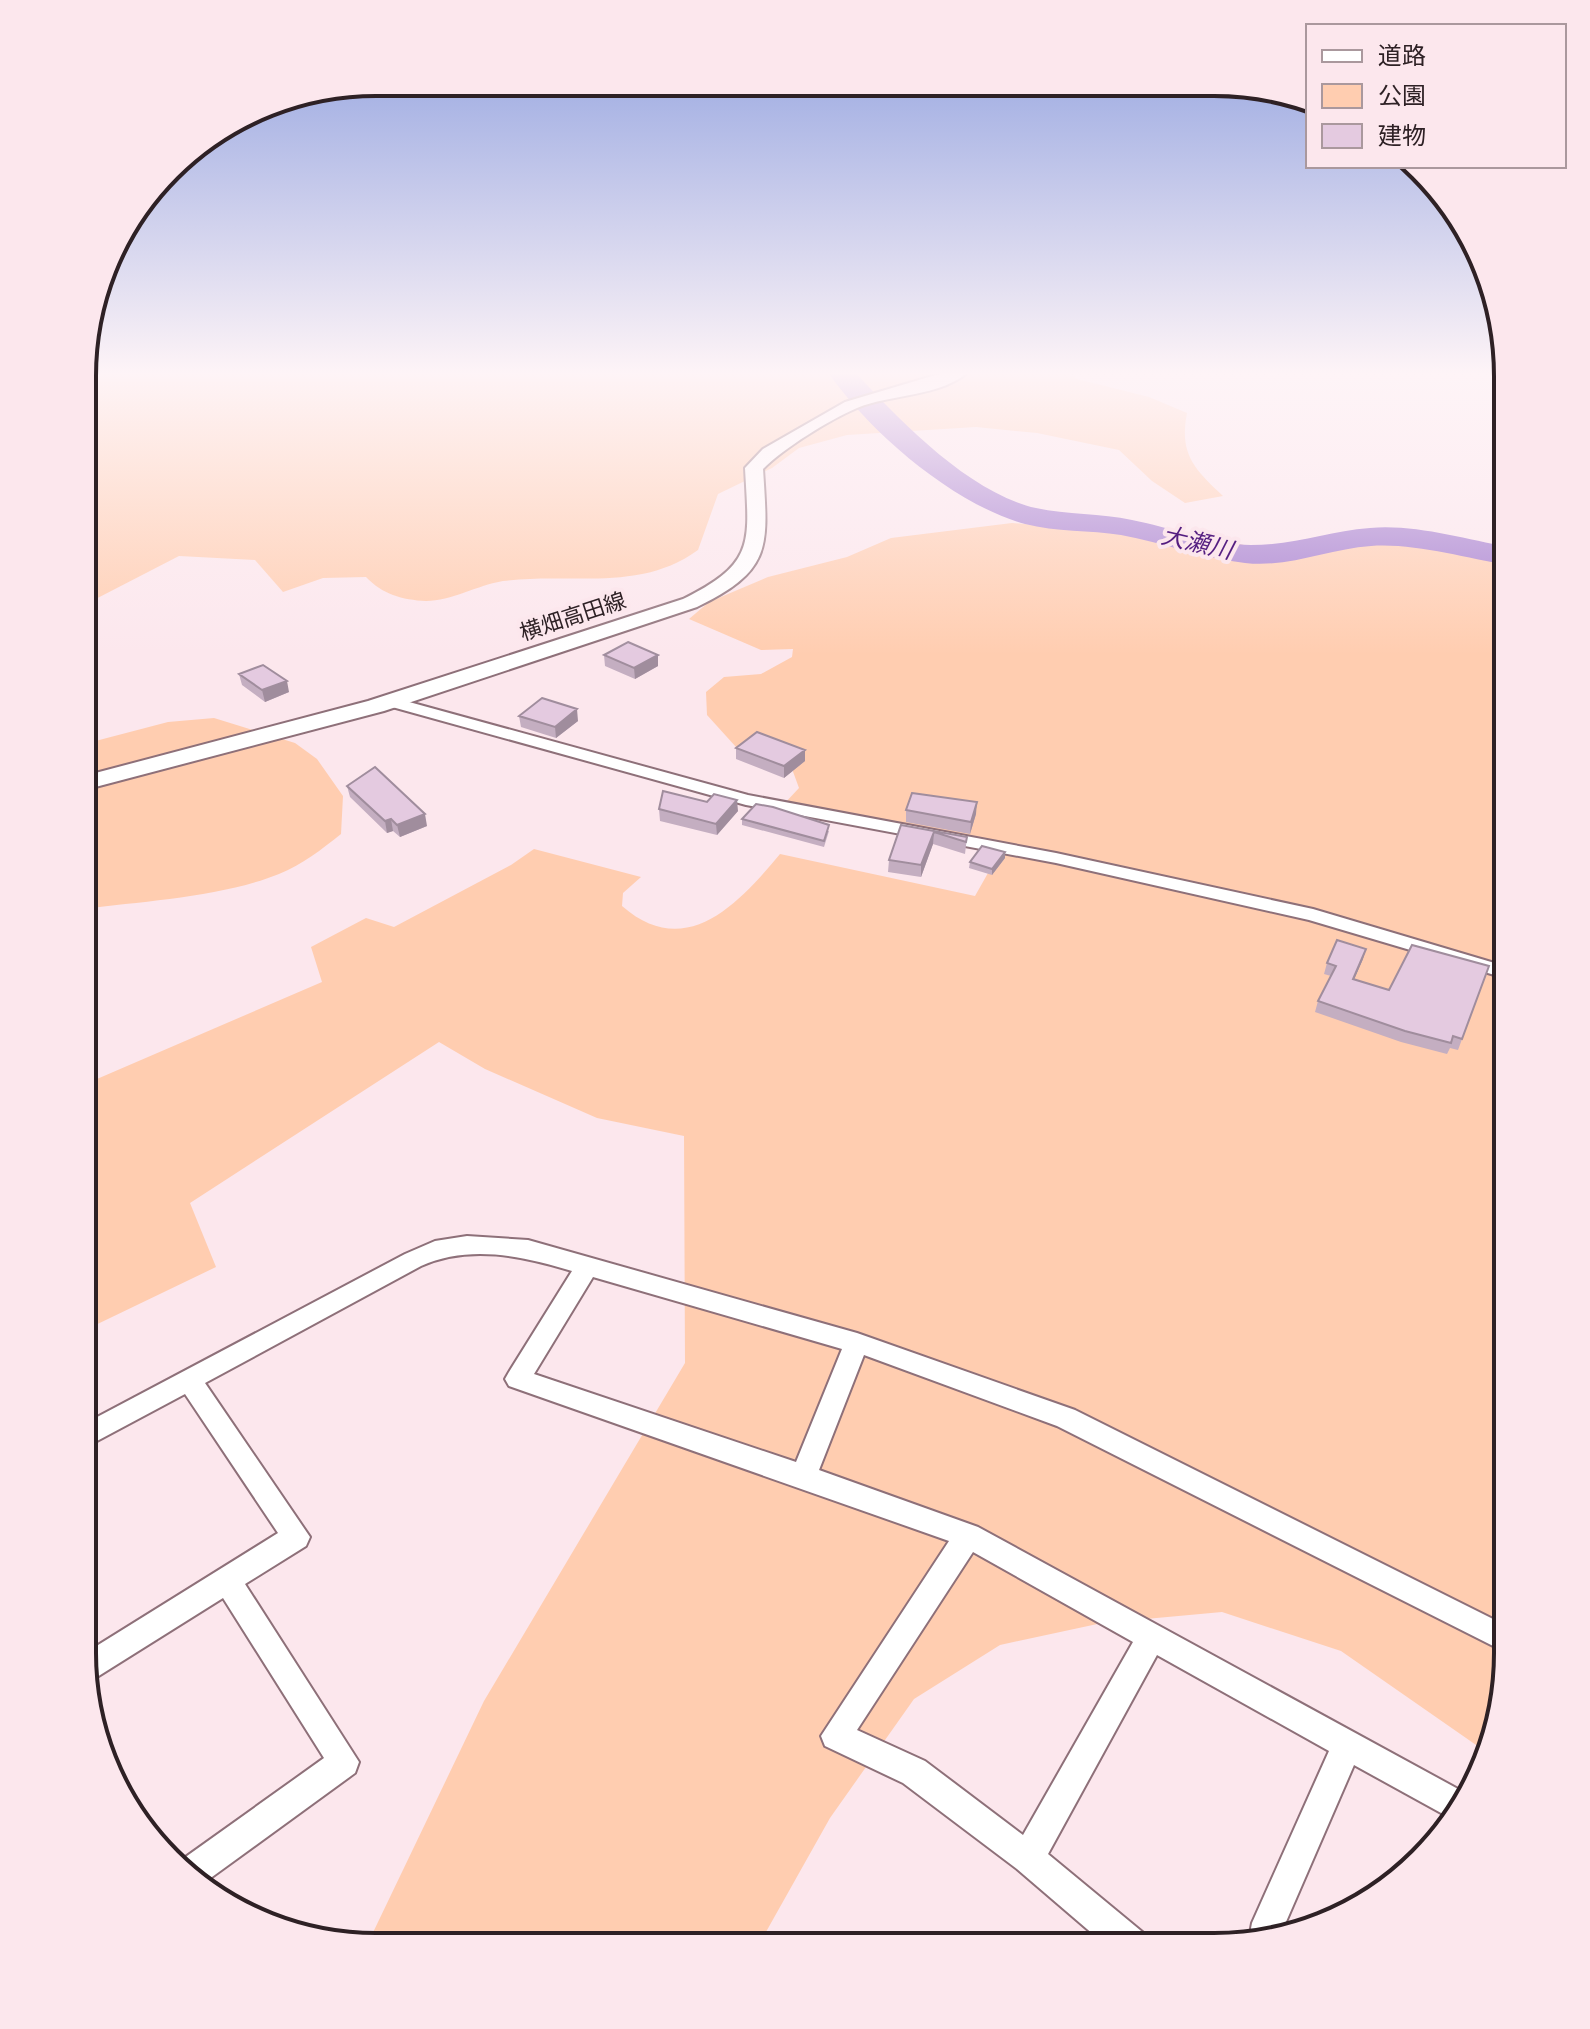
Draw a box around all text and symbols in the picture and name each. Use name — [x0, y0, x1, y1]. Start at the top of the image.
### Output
legend — [1306, 24, 1566, 168]
text: 道路 — [1378, 42, 1426, 70]
text: 公園 — [1378, 82, 1426, 110]
text: 建物 — [1378, 122, 1426, 150]
water label: 大瀬川 — [1159, 521, 1238, 565]
street label: 横畑高田線 — [517, 588, 629, 646]

